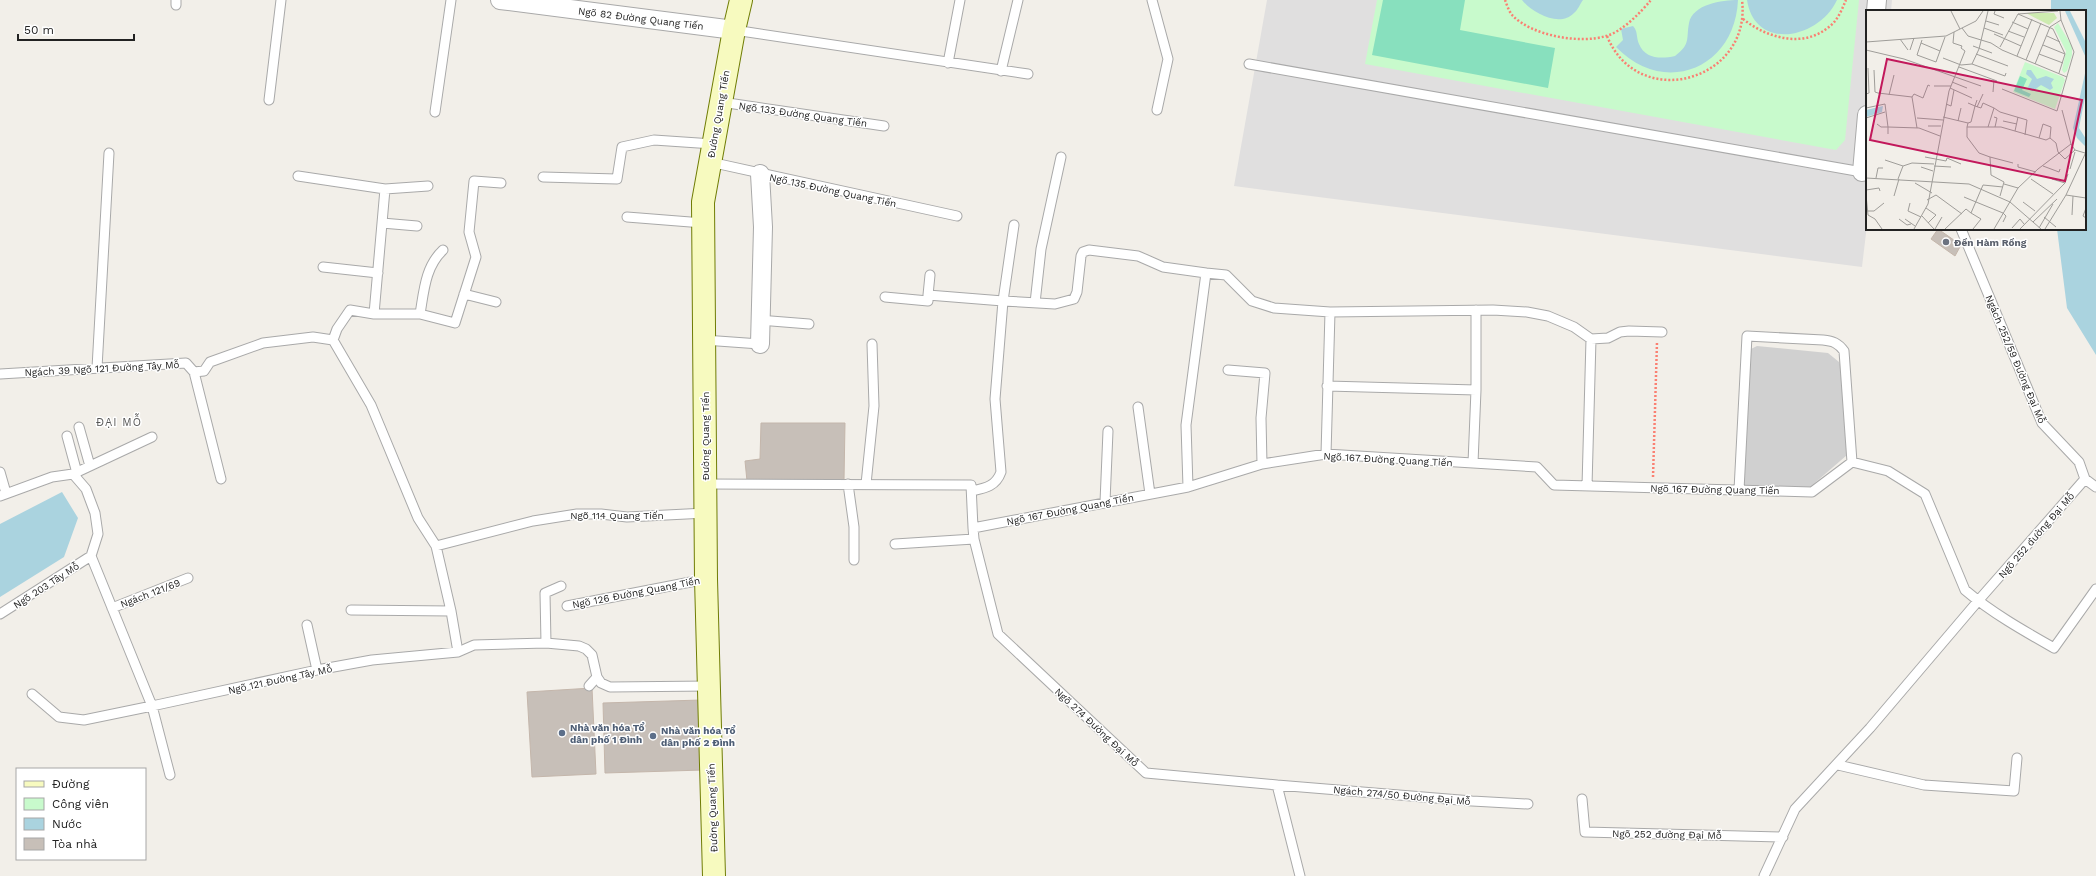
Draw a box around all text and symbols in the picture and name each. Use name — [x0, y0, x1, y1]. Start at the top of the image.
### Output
street label: Ngõ 82 Đường Quang Tiến — [578, 5, 704, 32]
inset map — [1866, 10, 2086, 230]
scale bar — [18, 16, 134, 42]
text: 50 m — [24, 23, 54, 37]
street label: Đường Quang Tiến — [705, 69, 732, 159]
street label: Ngõ 133 Đường Quang Tiến — [738, 100, 868, 129]
street label: Ngõ 135 Đường Quang Tiến — [768, 172, 897, 209]
marker: Đền Hàm Rồng — [1941, 237, 1951, 247]
place label: Đền Hàm Rồng — [1954, 237, 2027, 248]
street label: Ngách 252/59 Đường Đại Mỗ — [1983, 293, 2048, 425]
street label: Ngách 39 Ngõ 121 Đường Tây Mỗ — [24, 359, 180, 378]
street label: Đường Quang Tiến — [700, 392, 711, 480]
district label: ĐẠI MỖ — [96, 413, 142, 429]
street label: Ngõ 167 Đường Quang Tiến — [1323, 451, 1453, 468]
street label: Ngõ 167 Đường Quang Tiến — [1650, 483, 1780, 496]
street label: Ngõ 252 đường Đại Mỗ — [1996, 490, 2077, 580]
street label: Ngõ 167 Đường Quang Tiến — [1006, 492, 1135, 527]
street label: Ngõ 114 Quang Tiến — [570, 510, 664, 521]
street label: Ngõ 203 Tây Mỗ — [11, 560, 81, 611]
street label: Ngõ 126 Đường Quang Tiến — [571, 575, 701, 610]
street label: Ngách 121/69 — [119, 577, 182, 610]
street label: Ngõ 121 Đường Tây Mỗ — [227, 663, 333, 696]
street label: Ngõ 274 Đường Đại Mỗ — [1053, 686, 1141, 769]
place label: Nhà văn hóa Tổ dân phố 1 Đình — [570, 722, 644, 745]
place label: Nhà văn hóa Tổ dân phố 2 Đình — [661, 725, 735, 748]
marker: Nhà văn hóa Tổ dân phố 1 Đình — [557, 728, 567, 738]
marker: Nhà văn hóa Tổ dân phố 2 Đình — [648, 731, 658, 741]
street label: Đường Quang Tiến — [705, 763, 720, 853]
legend — [16, 768, 146, 860]
text: Đường — [52, 777, 90, 791]
street label: Ngách 274/50 Đường Đại Mỗ — [1333, 784, 1471, 807]
text: Công viên — [52, 797, 109, 811]
text: Nước — [52, 817, 82, 831]
street label: Ngõ 252 đường Đại Mỗ — [1612, 828, 1722, 841]
text: Tòa nhà — [52, 837, 98, 851]

